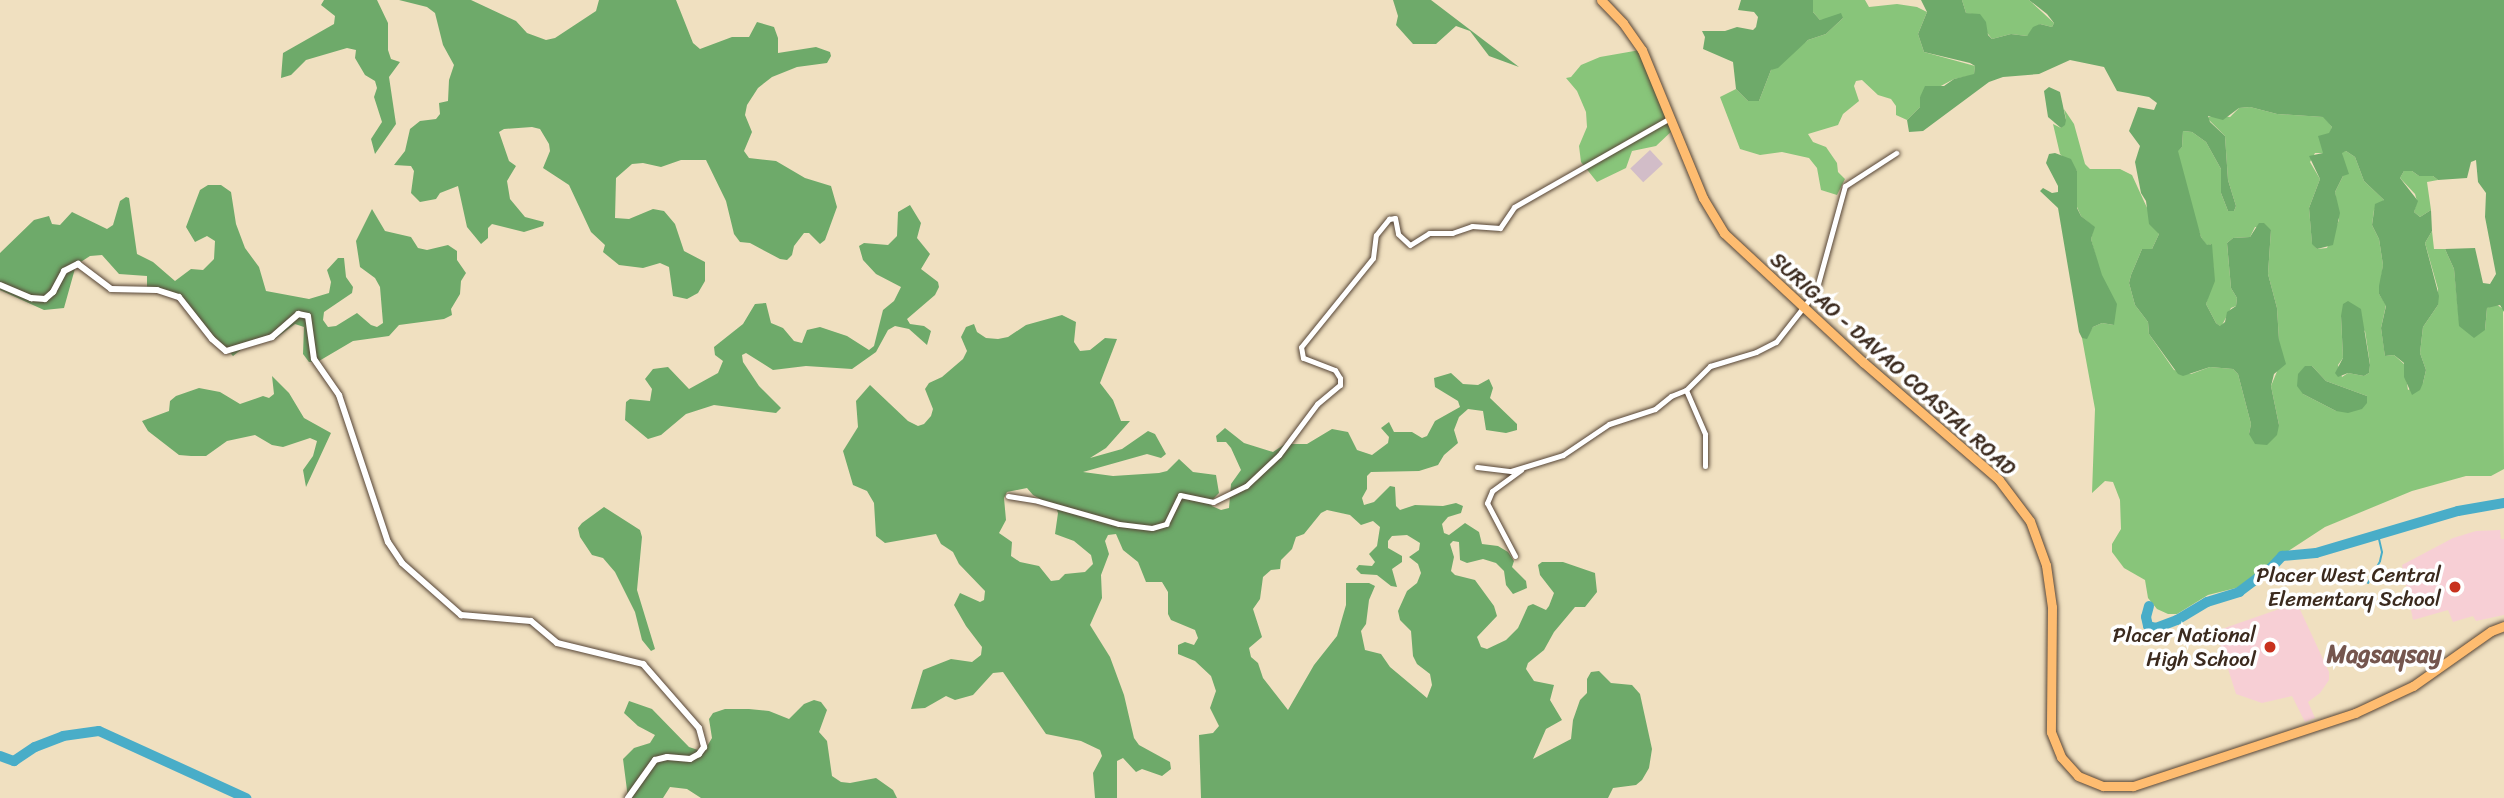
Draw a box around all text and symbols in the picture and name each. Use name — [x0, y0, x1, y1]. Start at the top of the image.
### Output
street label: SURIGAO - DAVAO COASTAL ROAD — [1765, 247, 2021, 481]
place label: Placer West Central Elementary School — [2256, 562, 2441, 612]
marker: Placer West Central Elementary School — [2447, 579, 2463, 595]
place label: Placer National High School — [2113, 622, 2256, 672]
marker: Placer National High School — [2262, 639, 2278, 655]
district label: Magsaysay — [2327, 641, 2441, 669]

